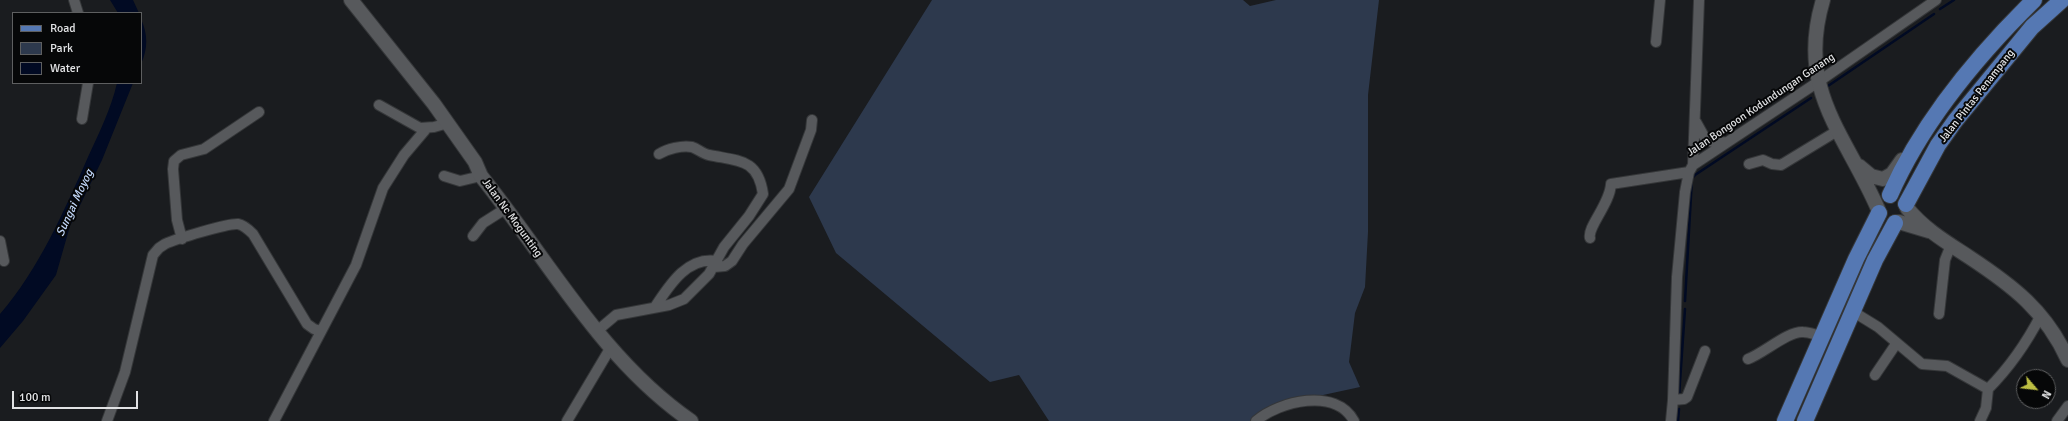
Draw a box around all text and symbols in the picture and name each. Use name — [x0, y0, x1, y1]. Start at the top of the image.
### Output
legend — [12, 12, 142, 84]
text: Road — [50, 21, 76, 36]
text: Park — [50, 41, 73, 56]
street label: Jalan Pintas Penampang — [1937, 47, 2017, 145]
street label: Jalan Bongoon Kodundungan Ganang — [1685, 51, 1837, 159]
text: Water — [50, 61, 80, 76]
water label: Sungai Moyog — [53, 167, 97, 239]
street label: Jalan Nc Mogunting — [479, 176, 545, 260]
north arrow — [2016, 369, 2056, 409]
scale bar — [14, 383, 140, 409]
text: N — [2039, 388, 2054, 401]
text: 100 m — [19, 390, 51, 405]

